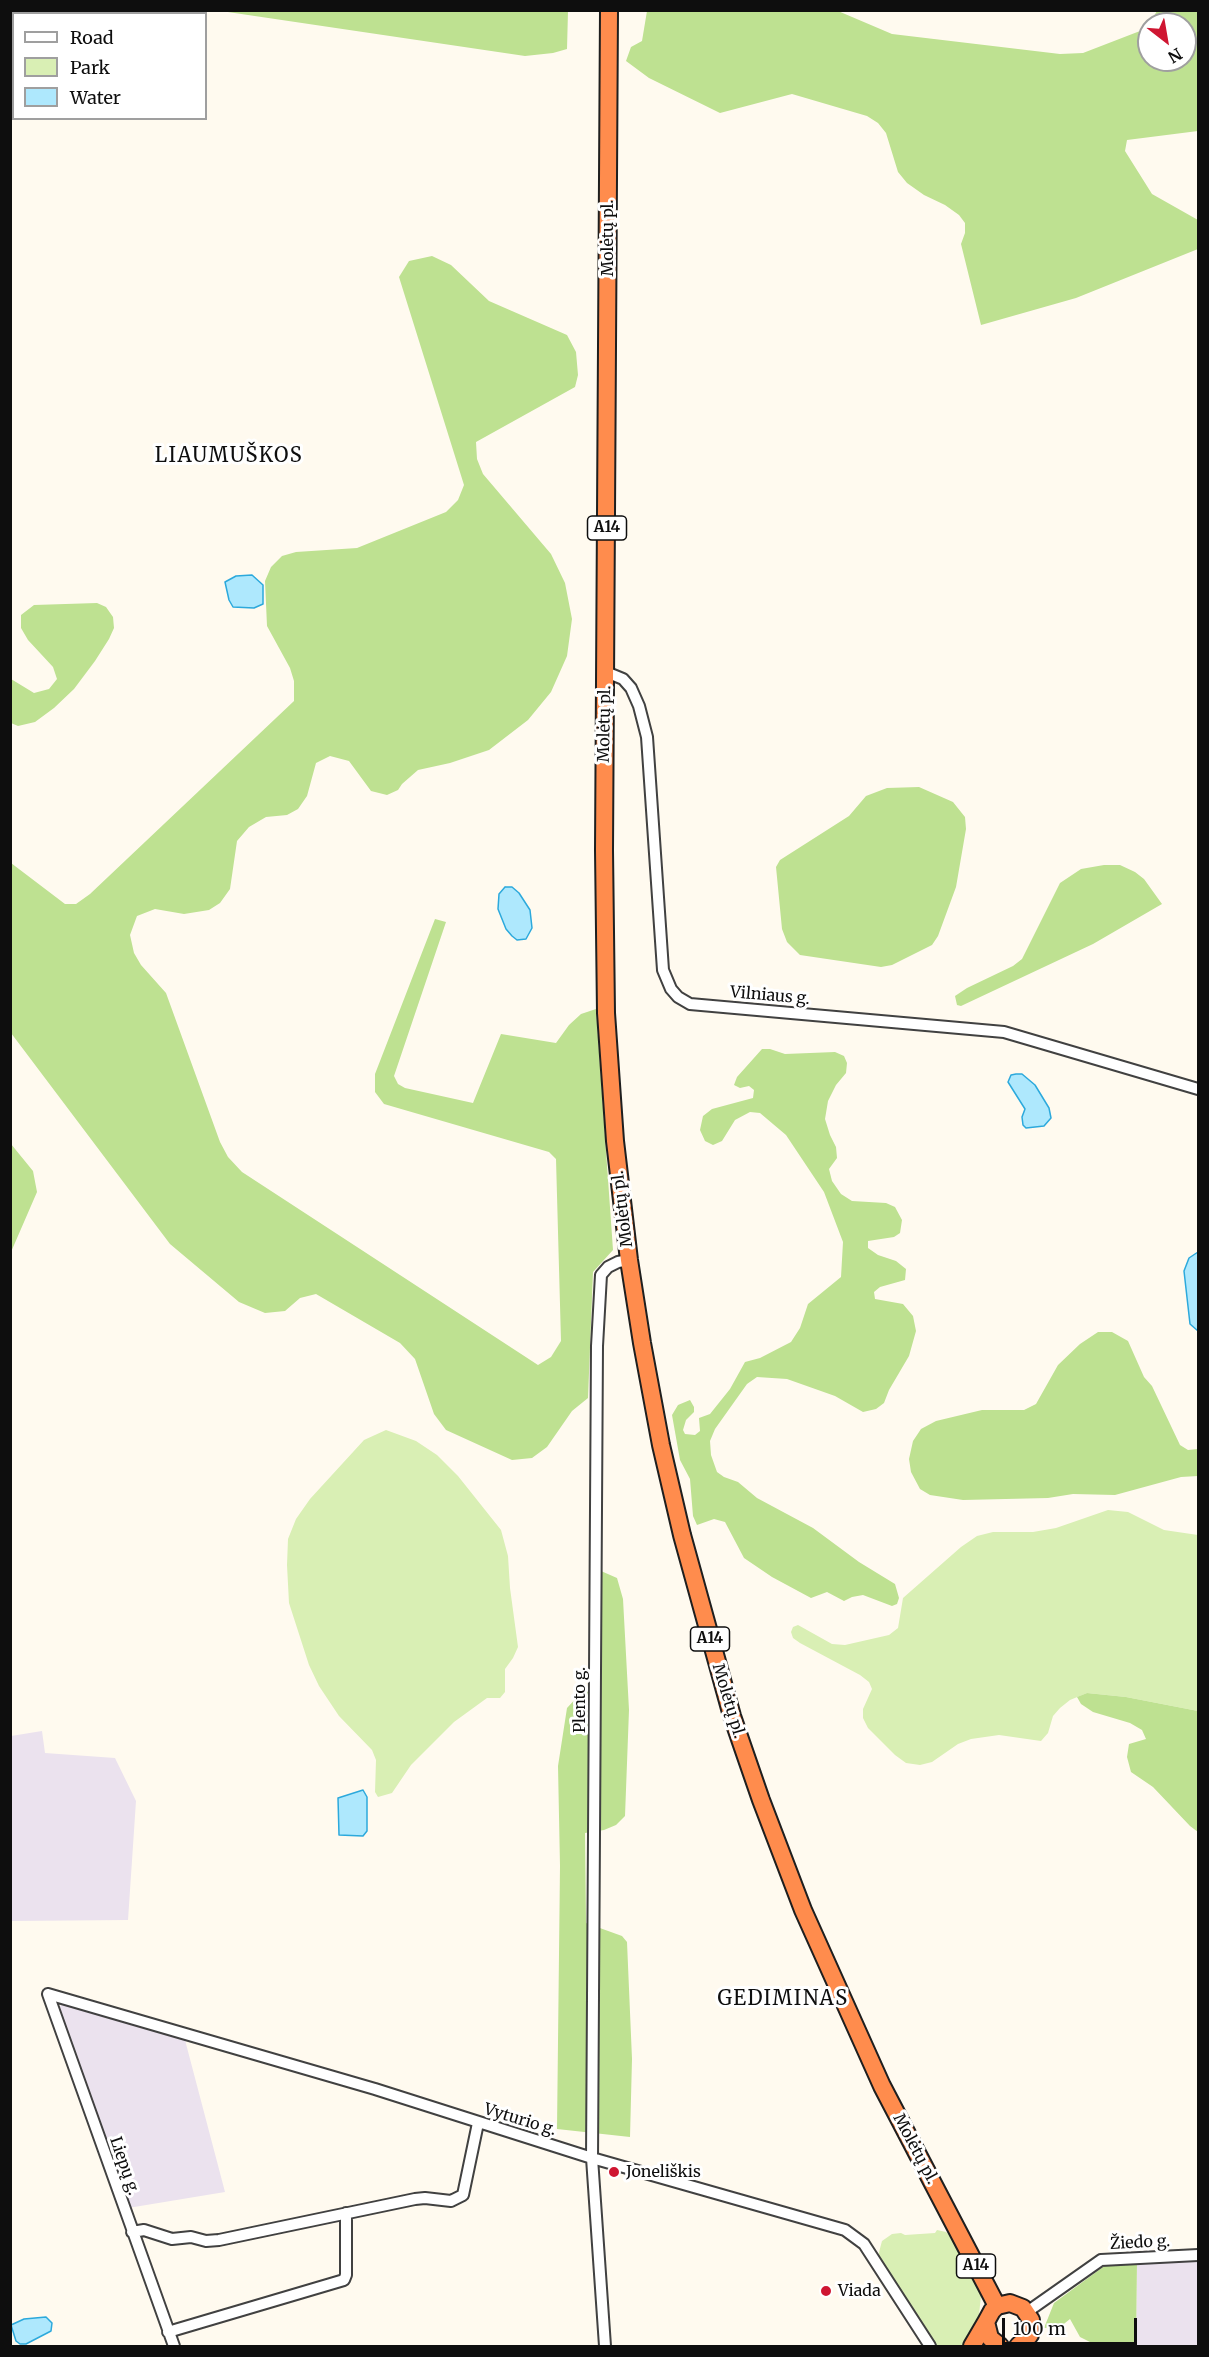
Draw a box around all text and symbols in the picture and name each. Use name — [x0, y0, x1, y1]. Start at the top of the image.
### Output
legend — [12, 12, 207, 120]
north arrow — [1137, 12, 1197, 72]
text: Road — [70, 26, 114, 49]
text: N — [1165, 44, 1186, 68]
text: Park — [70, 56, 110, 79]
text: Water — [70, 86, 121, 109]
street label: Molėtų pl. — [598, 200, 618, 276]
district label: LIAUMUŠKOS — [155, 444, 303, 468]
road number: A14 — [588, 516, 626, 540]
street label: Molėtų pl. — [595, 685, 615, 763]
street label: Vilniaus g. — [729, 983, 811, 1009]
street label: Molėtų pl. — [609, 1170, 637, 1248]
road number: A14 — [690, 1627, 730, 1651]
street label: Molėtų pl. — [708, 1661, 748, 1741]
street label: Plento g. — [570, 1667, 590, 1733]
district label: GEDIMINAS — [717, 1987, 849, 2011]
street label: Vyturio g. — [481, 2100, 559, 2140]
street label: Molėtų pl. — [888, 2111, 942, 2187]
street label: Liepų g. — [105, 2134, 143, 2198]
place label: Joneliškis — [626, 2162, 701, 2182]
marker: Joneliškis — [607, 2165, 621, 2179]
street label: Žiedo g. — [1109, 2232, 1171, 2254]
road number: A14 — [956, 2254, 996, 2278]
place label: Viada — [838, 2281, 881, 2301]
marker: Viada — [819, 2284, 833, 2298]
scale bar — [1005, 2306, 1140, 2344]
text: 100 m — [1013, 2317, 1066, 2340]

